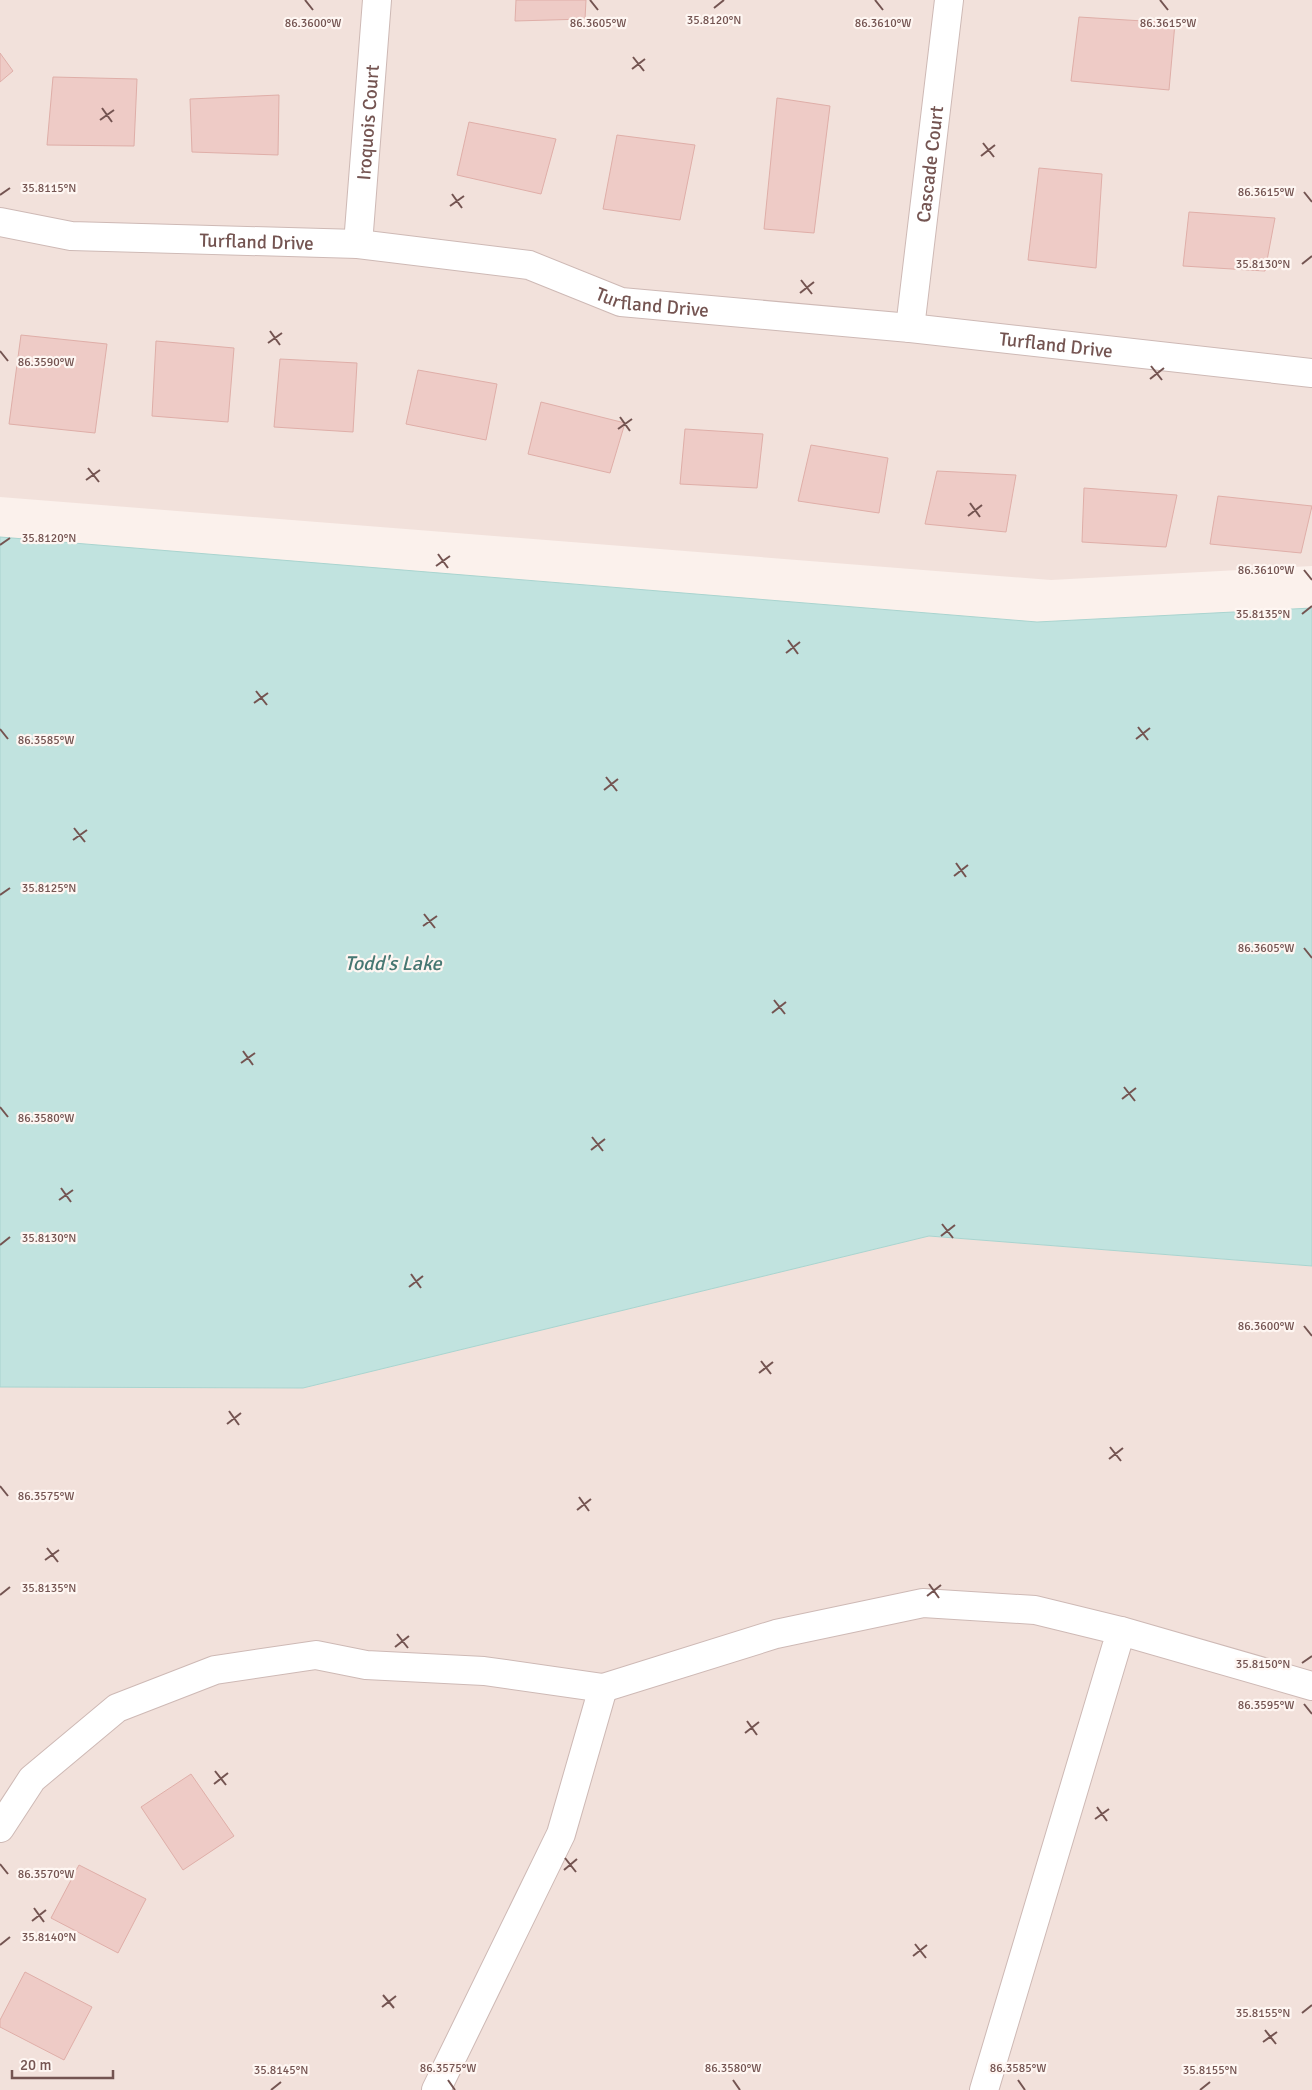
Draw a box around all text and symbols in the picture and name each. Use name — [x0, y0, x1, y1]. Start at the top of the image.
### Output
text: 35.8120°N — [687, 13, 741, 28]
text: 86.3600°W — [285, 16, 341, 31]
text: 86.3605°W — [570, 16, 626, 31]
text: 86.3610°W — [855, 16, 911, 31]
text: 86.3615°W — [1140, 16, 1196, 31]
street label: Iroquois Court — [352, 63, 385, 181]
street label: Cascade Court — [912, 104, 949, 224]
text: 35.8115°N — [22, 181, 76, 196]
text: 86.3615°W — [1238, 185, 1294, 200]
street label: Turfland Drive — [199, 229, 314, 256]
text: 35.8130°N — [1236, 257, 1290, 272]
street label: Turfland Drive — [592, 282, 710, 323]
street label: Turfland Drive — [998, 327, 1114, 364]
text: 86.3590°W — [18, 355, 74, 370]
text: 35.8120°N — [22, 531, 76, 546]
text: 86.3610°W — [1238, 563, 1294, 578]
text: 35.8135°N — [1236, 607, 1290, 622]
text: 86.3585°W — [18, 733, 74, 748]
text: 35.8125°N — [22, 881, 76, 896]
text: 86.3605°W — [1238, 941, 1294, 956]
water label: Todd's Lake — [344, 951, 443, 976]
text: 86.3580°W — [18, 1111, 74, 1126]
text: 35.8130°N — [22, 1231, 76, 1246]
text: 86.3600°W — [1238, 1319, 1294, 1334]
text: 86.3575°W — [18, 1489, 74, 1504]
text: 35.8135°N — [22, 1581, 76, 1596]
text: 35.8150°N — [1236, 1657, 1290, 1672]
text: 86.3595°W — [1238, 1698, 1294, 1713]
text: 86.3570°W — [18, 1867, 74, 1882]
text: 35.8140°N — [22, 1930, 76, 1945]
text: 35.8155°N — [1236, 2006, 1290, 2021]
scale bar — [12, 2048, 114, 2080]
text: 20 m — [20, 2056, 51, 2074]
text: 86.3575°W — [420, 2061, 476, 2076]
text: 86.3580°W — [705, 2061, 761, 2076]
text: 86.3585°W — [990, 2061, 1046, 2076]
text: 35.8145°N — [254, 2063, 308, 2078]
text: 35.8155°N — [1183, 2063, 1237, 2078]

